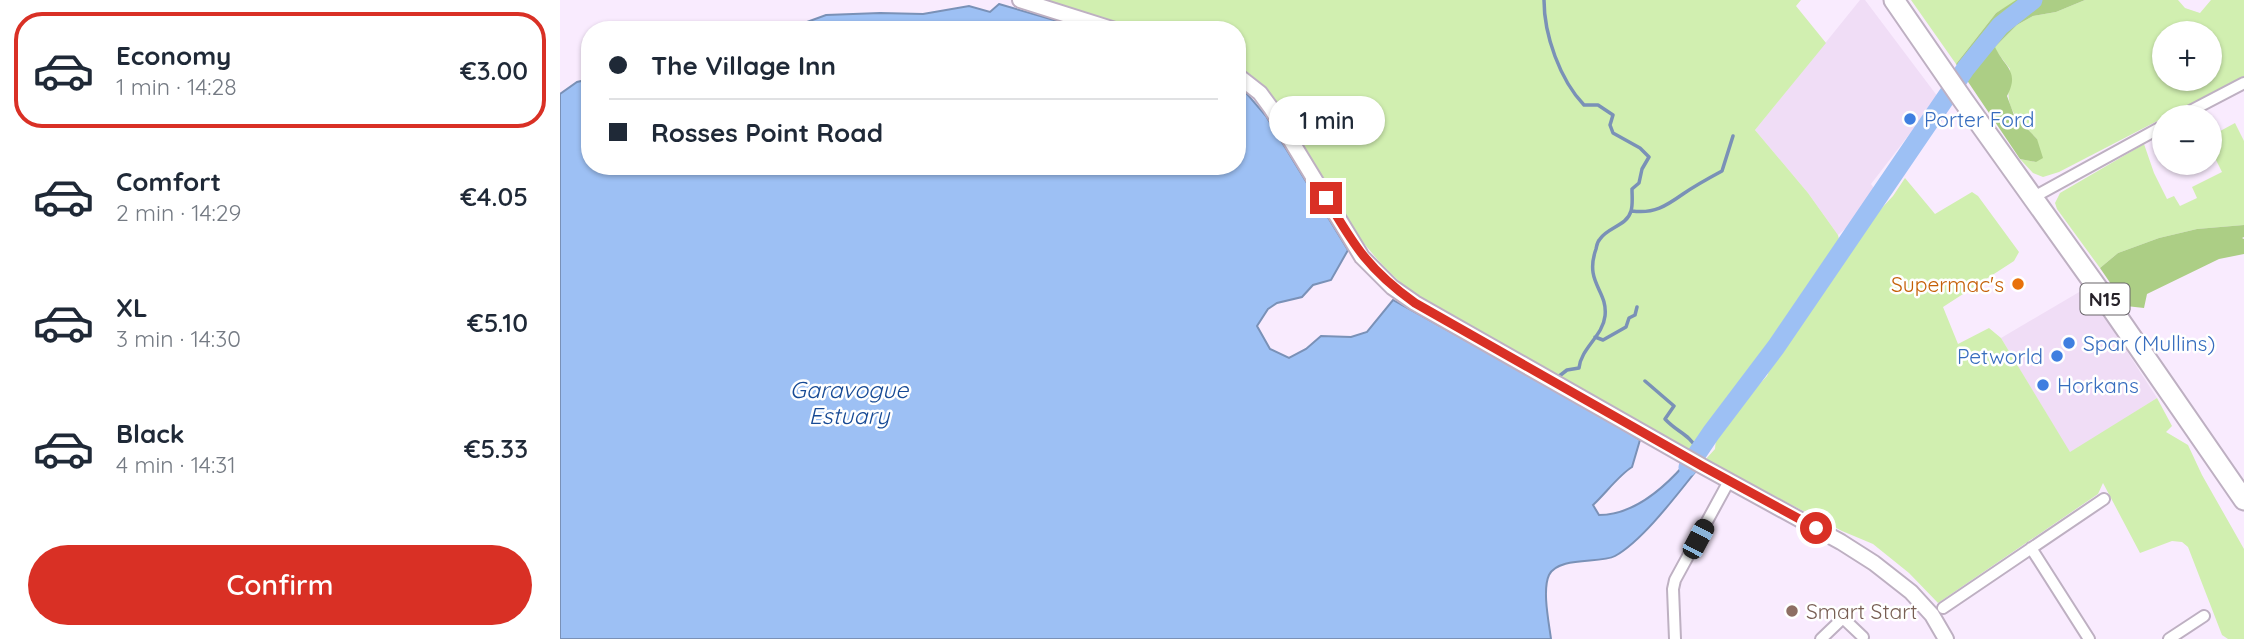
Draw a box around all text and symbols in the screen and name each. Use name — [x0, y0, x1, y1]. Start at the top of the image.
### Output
map controls — [2152, 21, 2222, 175]
button: + — [2152, 21, 2222, 91]
icon: car — [32, 39, 95, 102]
text: Economy — [116, 39, 231, 72]
text: The Village Inn — [651, 49, 836, 82]
text: €3.00 — [460, 54, 528, 87]
text: 1 min · 14:28 — [116, 72, 237, 101]
callout: 1 min — [1268, 96, 1384, 146]
button: − — [2152, 105, 2222, 175]
text: 1 min — [1299, 106, 1355, 135]
place label: Porter Ford — [1924, 106, 2034, 132]
marker: Porter Ford — [1902, 111, 1918, 127]
text: Rosses Point Road — [651, 116, 883, 149]
icon: car — [32, 165, 95, 228]
text: Comfort — [116, 165, 221, 198]
text: €4.05 — [460, 180, 528, 213]
route end — [1310, 182, 1342, 214]
text: 2 min · 14:29 — [116, 198, 241, 227]
place label: Supermac's — [1891, 271, 2004, 297]
marker: Supermac's — [2010, 276, 2026, 292]
road number: N15 — [2080, 284, 2130, 314]
icon: car — [32, 291, 95, 354]
text: XL — [116, 291, 148, 324]
text: €5.10 — [467, 306, 528, 339]
text: 3 min · 14:30 — [116, 324, 241, 353]
place label: Spar (Mullins) — [2083, 330, 2215, 356]
marker: Spar (Mullins) — [2061, 335, 2077, 351]
place label: Petworld — [1957, 343, 2043, 369]
marker: Petworld — [2049, 348, 2065, 364]
place label: Horkans — [2057, 372, 2139, 398]
water label: Garavogue Estuary — [790, 375, 909, 430]
marker: Horkans — [2035, 377, 2051, 393]
icon: car — [32, 417, 95, 480]
text: Black — [116, 417, 185, 450]
text: €5.33 — [464, 432, 528, 465]
text: 4 min · 14:31 — [116, 450, 236, 479]
route start — [1800, 512, 1832, 544]
car — [1679, 516, 1718, 562]
button: Confirm — [28, 545, 532, 625]
place label: Smart Start — [1806, 598, 1917, 624]
marker: Smart Start — [1784, 603, 1800, 619]

